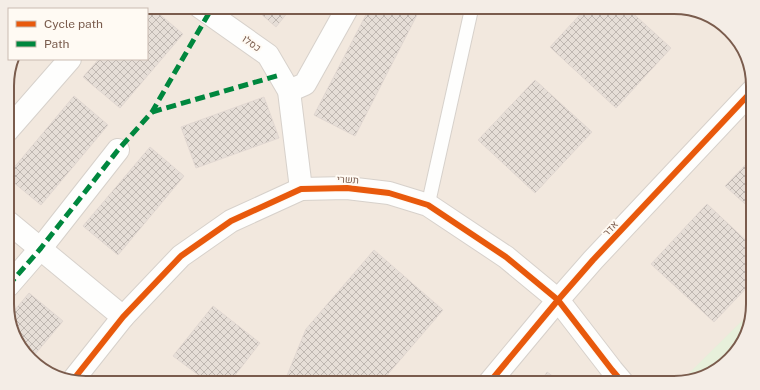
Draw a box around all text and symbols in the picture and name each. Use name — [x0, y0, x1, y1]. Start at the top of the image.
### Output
legend — [8, 8, 148, 60]
text: Cycle path — [44, 17, 103, 31]
street label: כסלו — [240, 32, 264, 54]
text: Path — [44, 37, 70, 51]
street label: תשרי — [337, 172, 359, 186]
street label: אדר — [600, 218, 620, 238]

